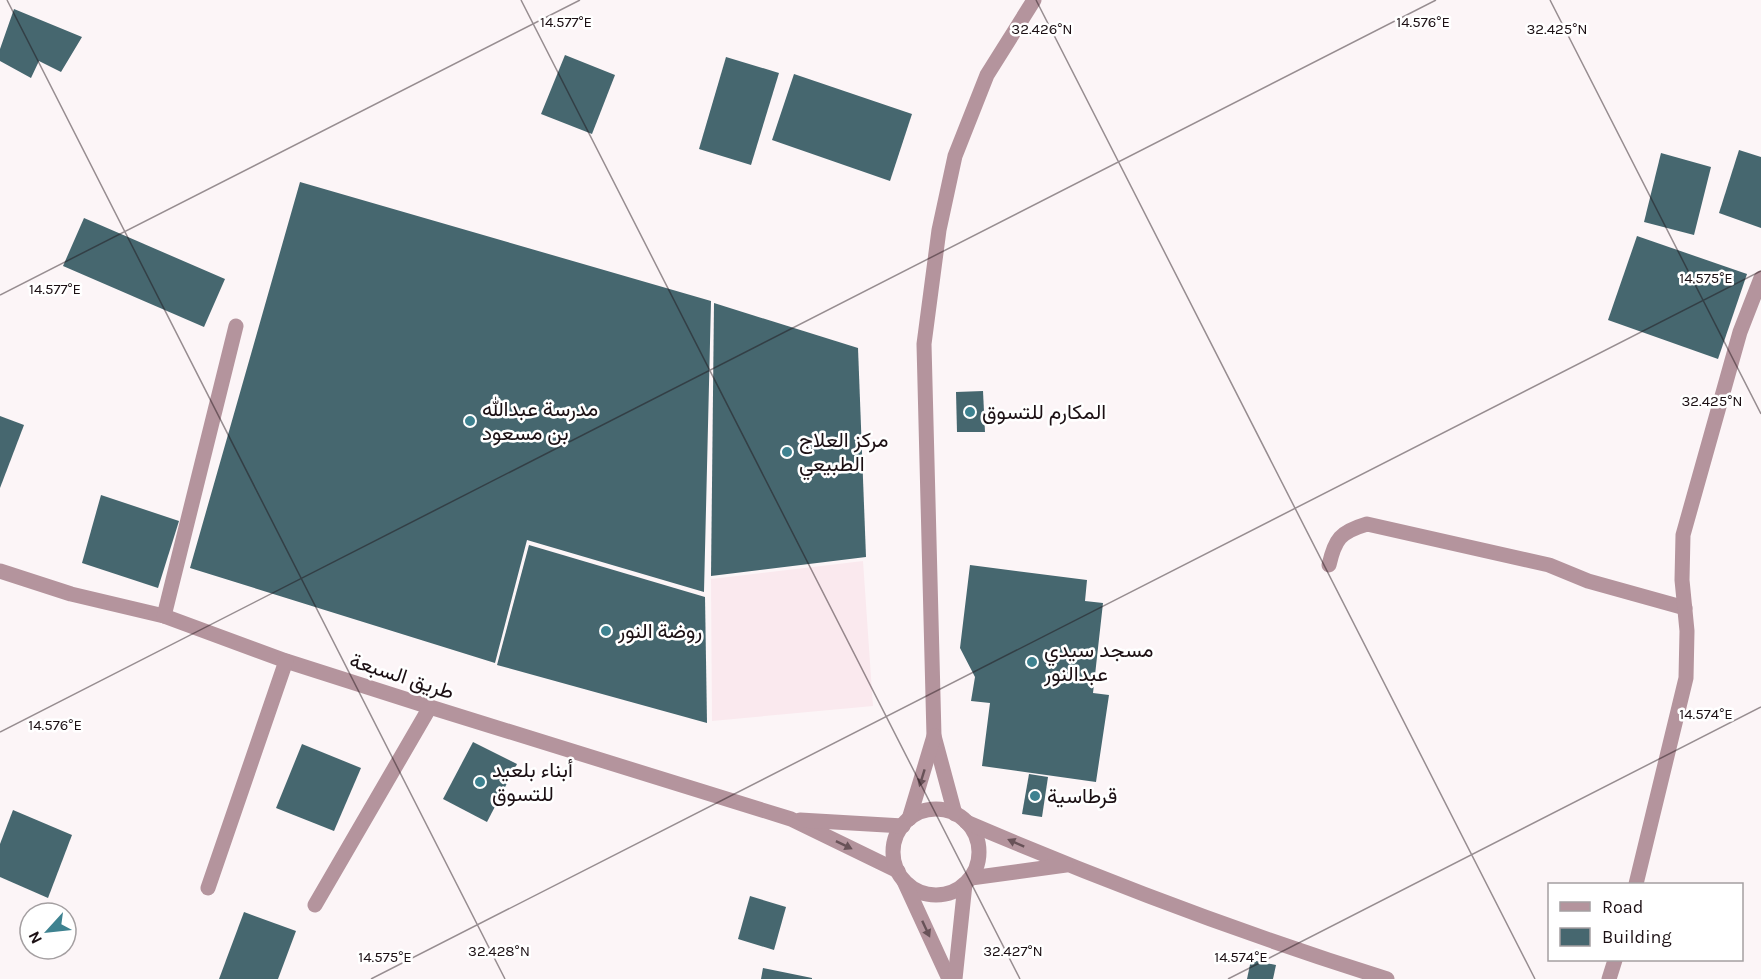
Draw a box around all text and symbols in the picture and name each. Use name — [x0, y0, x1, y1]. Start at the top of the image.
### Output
text: 14.577°E — [540, 13, 592, 31]
text: 14.576°E — [1396, 13, 1450, 31]
text: 32.426°N — [1011, 20, 1073, 38]
text: 32.425°N — [1526, 20, 1588, 38]
text: 14.575°E — [1679, 269, 1733, 287]
text: 14.577°E — [29, 280, 81, 298]
text: 32.425°N — [1681, 392, 1743, 410]
place label: مدرسة عبدالله بن مسعود — [482, 396, 598, 446]
place label: المكارم للتسوق — [982, 400, 1106, 426]
marker: المكارم للتسوق — [963, 405, 977, 419]
marker: مدرسة عبدالله بن مسعود — [463, 414, 477, 428]
place label: مركز العلاج الطبيعي — [799, 428, 888, 481]
marker: مركز العلاج الطبيعي — [780, 445, 794, 459]
place label: روضة النور — [617, 619, 702, 644]
marker: روضة النور — [599, 624, 613, 638]
place label: مسجد سيدي عبدالنور — [1043, 638, 1154, 687]
street label: طريق السبعة — [346, 648, 457, 705]
marker: مسجد سيدي عبدالنور — [1025, 655, 1039, 669]
text: 14.574°E — [1679, 705, 1733, 723]
text: 14.576°E — [28, 716, 82, 734]
place label: أبناء بلعيد للتسوق — [492, 758, 573, 807]
one-way arrow — [917, 769, 926, 787]
marker: أبناء بلعيد للتسوق — [473, 775, 487, 789]
place label: قرطاسية — [1047, 784, 1117, 809]
marker: قرطاسية — [1028, 789, 1042, 803]
one-way arrow — [1007, 838, 1025, 847]
one-way arrow — [836, 840, 853, 849]
legend — [1548, 883, 1743, 961]
text: Road — [1602, 896, 1643, 918]
north arrow — [18, 901, 78, 961]
one-way arrow — [922, 920, 931, 937]
text: Building — [1602, 926, 1672, 948]
text: N — [24, 928, 46, 947]
text: 32.428°N — [468, 942, 530, 960]
text: 32.427°N — [983, 942, 1043, 960]
text: 14.575°E — [358, 948, 412, 966]
text: 14.574°E — [1214, 948, 1268, 966]

